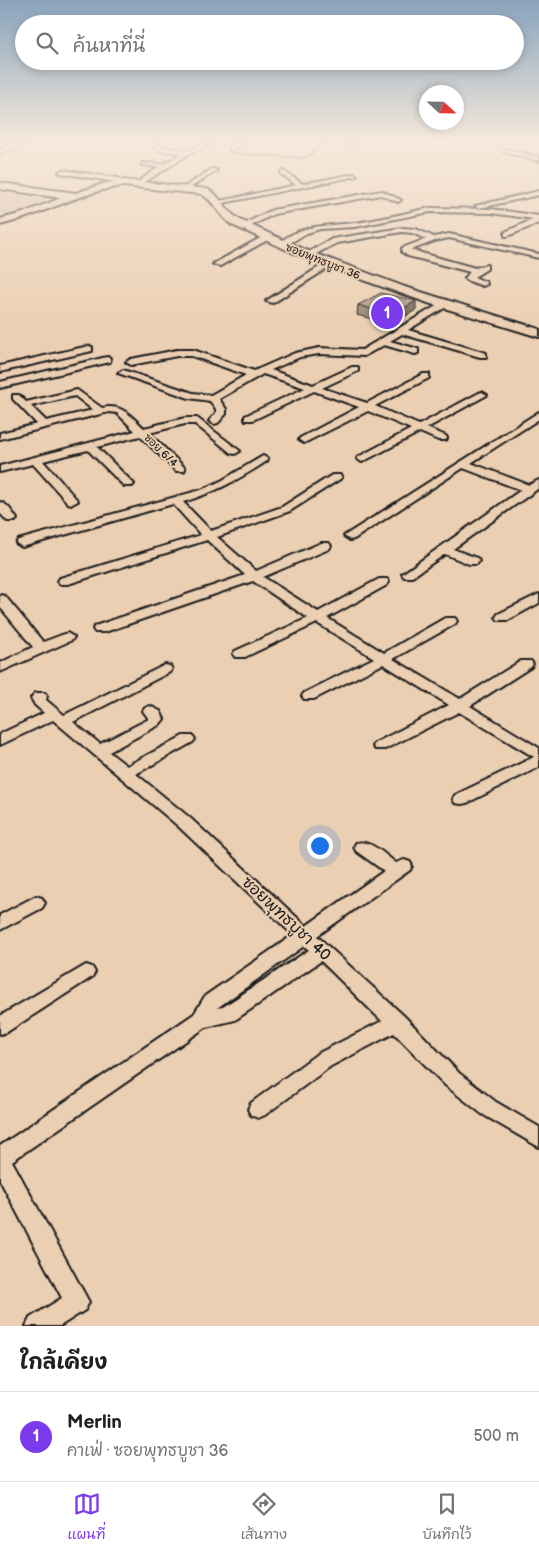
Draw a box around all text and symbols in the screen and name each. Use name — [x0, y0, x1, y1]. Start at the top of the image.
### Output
search box — [15, 15, 524, 70]
icon: search — [33, 29, 61, 57]
text: ค้นหาที่นี่ — [73, 35, 145, 58]
north arrow — [419, 85, 464, 130]
street label: ซอยพุทธบูชา 36 — [283, 241, 362, 284]
pin: 1 — [371, 294, 403, 332]
street label: ซอย 6/4 — [141, 431, 180, 470]
your location — [307, 833, 333, 859]
street label: ซอยพุทธบูชา 40 — [236, 873, 334, 967]
text: ใกล้เคียง — [20, 1350, 107, 1375]
text: Merlin — [67, 1411, 122, 1434]
text: 1 — [33, 1427, 39, 1446]
text: 500 m — [473, 1427, 519, 1446]
text: คาเฟ่ · ซอยพุทธบูชา 36 — [67, 1442, 228, 1461]
tab: แผนที่ — [68, 1490, 105, 1544]
tab: เส้นทาง — [241, 1490, 287, 1544]
tab: บันทึกไว้ — [422, 1490, 471, 1544]

